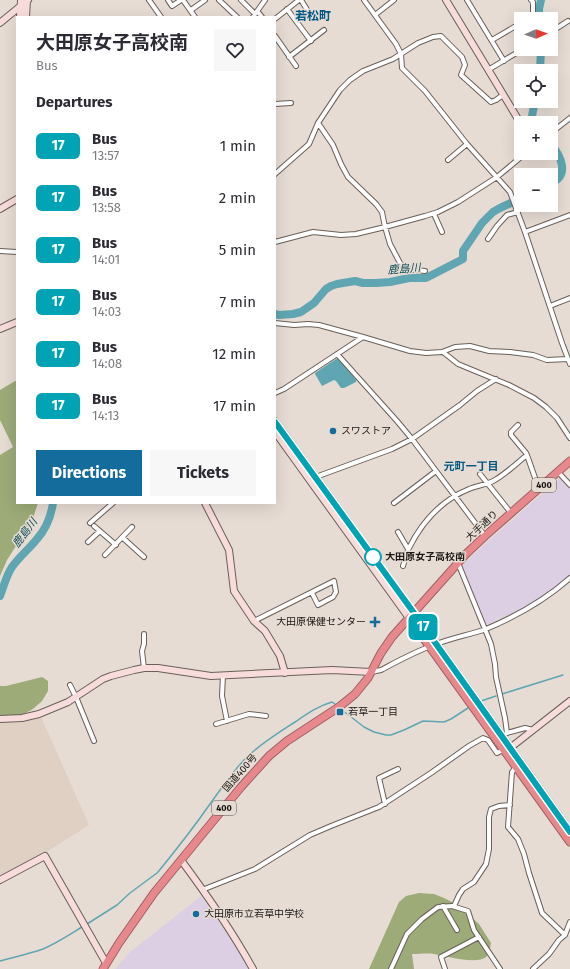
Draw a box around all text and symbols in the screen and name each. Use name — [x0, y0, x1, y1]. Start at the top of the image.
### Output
district label: 若松町 — [295, 9, 331, 23]
north arrow — [514, 12, 558, 56]
map controls — [514, 12, 558, 212]
button: heart — [214, 29, 256, 71]
text: 大田原女子高校南 — [36, 31, 188, 54]
text: Bus — [36, 58, 58, 73]
button: locate — [514, 64, 558, 108]
text: Departures — [36, 93, 113, 111]
button: + — [514, 116, 558, 160]
text: Bus — [92, 130, 117, 148]
text: 17 — [51, 137, 65, 154]
text: 1 min — [220, 137, 256, 155]
text: 13:57 — [92, 148, 119, 163]
button: − — [514, 168, 558, 212]
text: Bus — [92, 182, 117, 200]
text: 17 — [51, 189, 65, 206]
text: 2 min — [219, 189, 256, 207]
text: 13:58 — [92, 200, 121, 215]
text: Bus — [92, 234, 117, 252]
text: 17 — [51, 241, 65, 258]
text: 5 min — [219, 241, 256, 259]
text: 14:01 — [92, 252, 120, 267]
water label: 鹿島川 — [387, 261, 422, 277]
text: Bus — [92, 286, 117, 304]
text: 17 — [51, 293, 65, 310]
text: 7 min — [219, 293, 256, 311]
text: 14:03 — [92, 304, 121, 319]
text: Bus — [92, 338, 117, 356]
text: 17 — [51, 345, 65, 362]
text: 12 min — [212, 345, 256, 363]
text: 14:08 — [92, 356, 122, 371]
text: Bus — [92, 390, 117, 408]
text: 17 — [51, 397, 65, 414]
text: 17 min — [213, 397, 256, 415]
text: 14:13 — [92, 408, 119, 423]
place label: スワストア — [341, 425, 391, 437]
marker: スワストア — [328, 426, 338, 436]
button: Directions — [36, 450, 142, 496]
button: Tickets — [150, 450, 256, 496]
district label: 元町一丁目 — [444, 460, 499, 473]
road number: 400 — [532, 478, 556, 492]
street label: 大手通り — [463, 508, 501, 544]
water label: 鹿島川 — [10, 515, 41, 550]
marker: 大田原女子高校南 — [364, 548, 382, 566]
place label: 大田原女子高校南 — [385, 551, 465, 563]
line badge: 17 — [405, 614, 441, 640]
place label: 大田原保健センター — [276, 616, 366, 628]
marker: 大田原保健センター — [369, 616, 381, 628]
text: 17 — [416, 618, 430, 635]
place label: 若草一丁目 — [348, 706, 398, 718]
marker: 若草一丁目 — [335, 707, 345, 717]
street label: 国道400号 — [220, 752, 260, 794]
road number: 400 — [212, 801, 236, 815]
place label: 大田原市立若草中学校 — [204, 908, 304, 920]
marker: 大田原市立若草中学校 — [191, 909, 201, 919]

